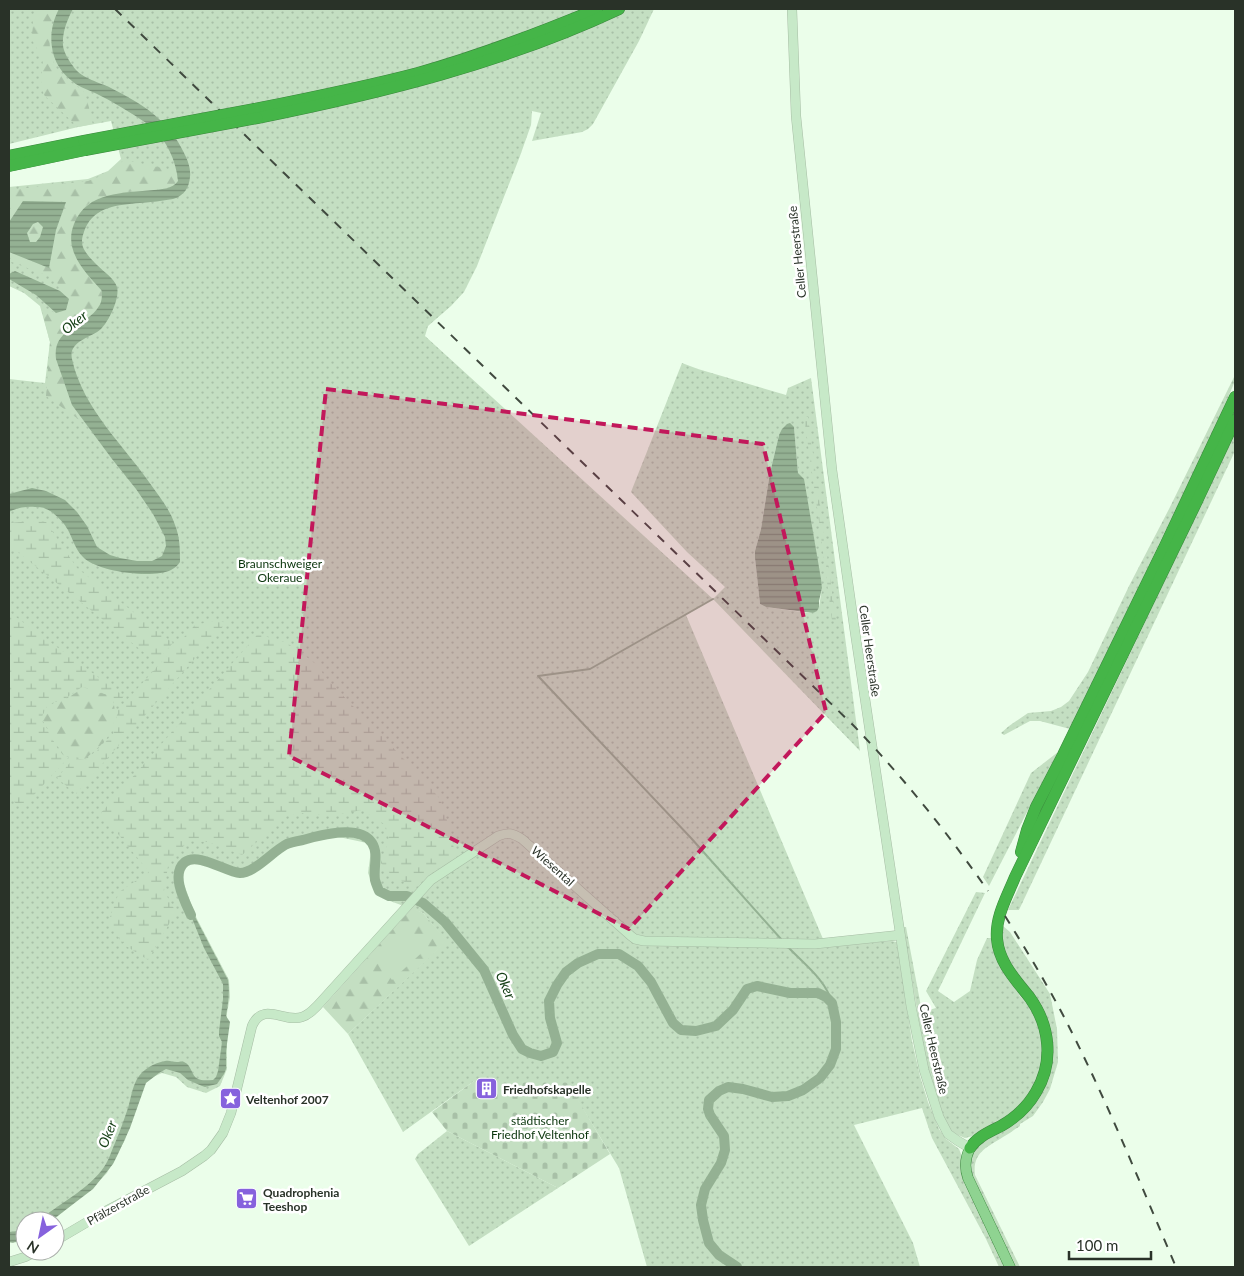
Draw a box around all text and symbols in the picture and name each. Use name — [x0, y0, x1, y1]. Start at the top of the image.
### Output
street label: Celler Heerstraße — [785, 205, 809, 299]
water label: Oker — [58, 306, 90, 337]
park label: Braunschweiger Okeraue — [238, 556, 323, 585]
street label: Celler Heerstraße — [856, 604, 884, 698]
street label: Wiesental — [528, 843, 578, 889]
water label: Oker — [493, 969, 520, 1001]
street label: Celler Heerstraße — [916, 1002, 952, 1096]
building icon: Friedhofskapelle — [475, 1077, 499, 1101]
place label: Friedhofskapelle — [503, 1082, 592, 1097]
place icon: Veltenhof 2007 — [218, 1087, 242, 1111]
place label: Veltenhof 2007 — [245, 1092, 329, 1107]
park label: städtischer Friedhof Veltenhof — [491, 1113, 590, 1142]
water label: Oker — [94, 1118, 120, 1150]
street label: Pfälzerstraße — [84, 1182, 152, 1228]
place label: Quadrophenia Teeshop — [263, 1185, 339, 1214]
supermarket icon: Quadrophenia Teeshop — [235, 1187, 259, 1211]
north arrow — [15, 1211, 65, 1261]
scale bar — [1069, 1228, 1152, 1260]
text: 100 m — [1076, 1236, 1118, 1254]
text: N — [23, 1237, 42, 1257]

